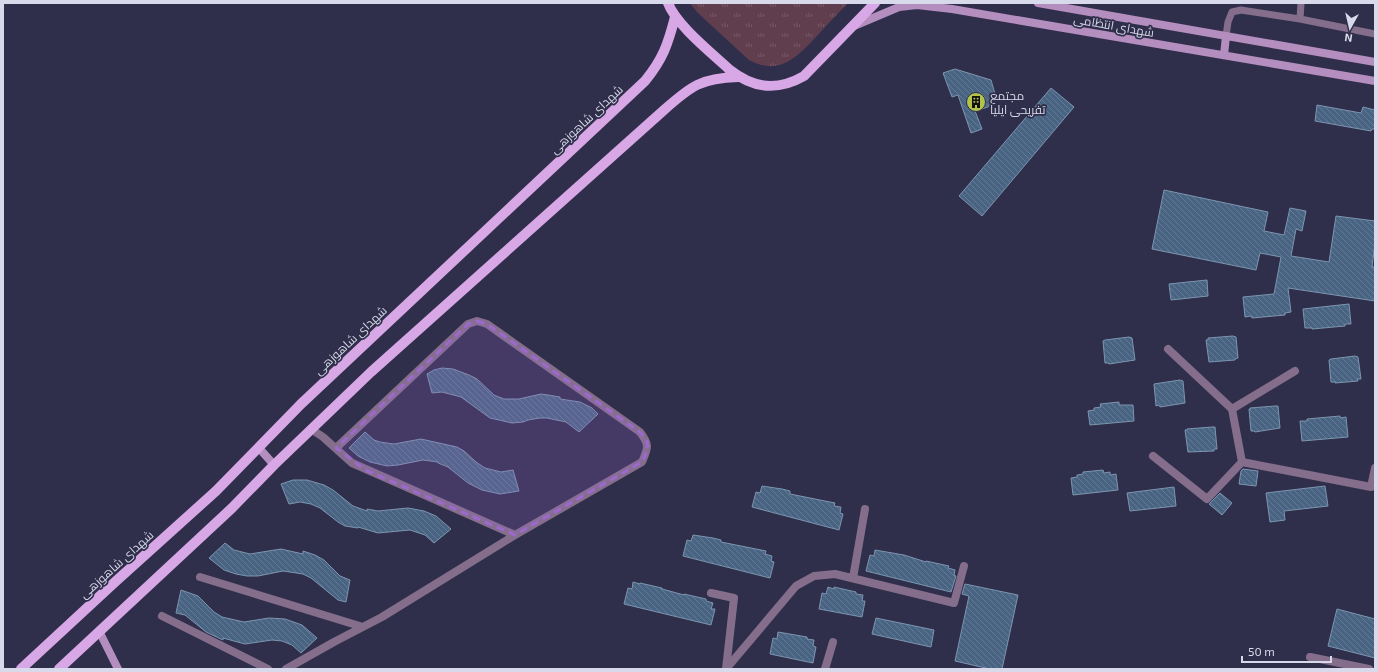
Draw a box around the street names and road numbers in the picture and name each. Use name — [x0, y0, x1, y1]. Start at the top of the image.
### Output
street label: شهدای انتظامی — [1072, 11, 1156, 40]
street label: شهدای شاهوزهی — [547, 82, 626, 157]
street label: شهدای شاهوزهی — [311, 303, 390, 378]
street label: شهدای شاهوزهی — [76, 527, 156, 601]

